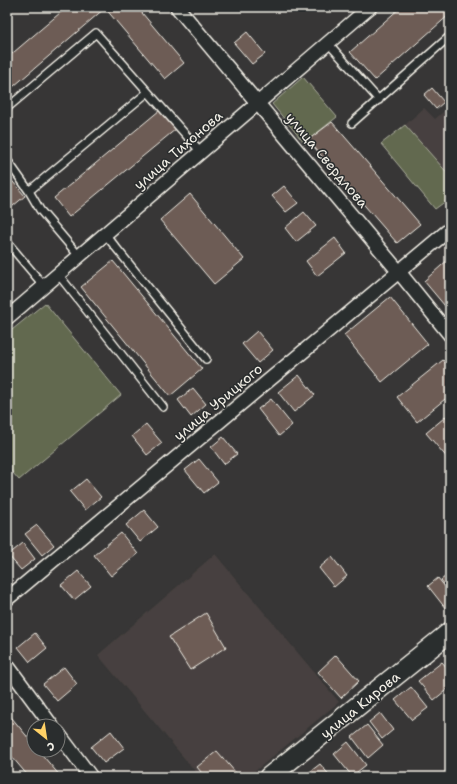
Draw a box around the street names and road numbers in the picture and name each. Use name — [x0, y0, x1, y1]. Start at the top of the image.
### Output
street label: улица Тихонова — [130, 106, 226, 193]
street label: улица Свердлова — [282, 108, 372, 212]
street label: улица Урицкого — [170, 360, 266, 444]
street label: улица Кирова — [317, 667, 404, 743]

